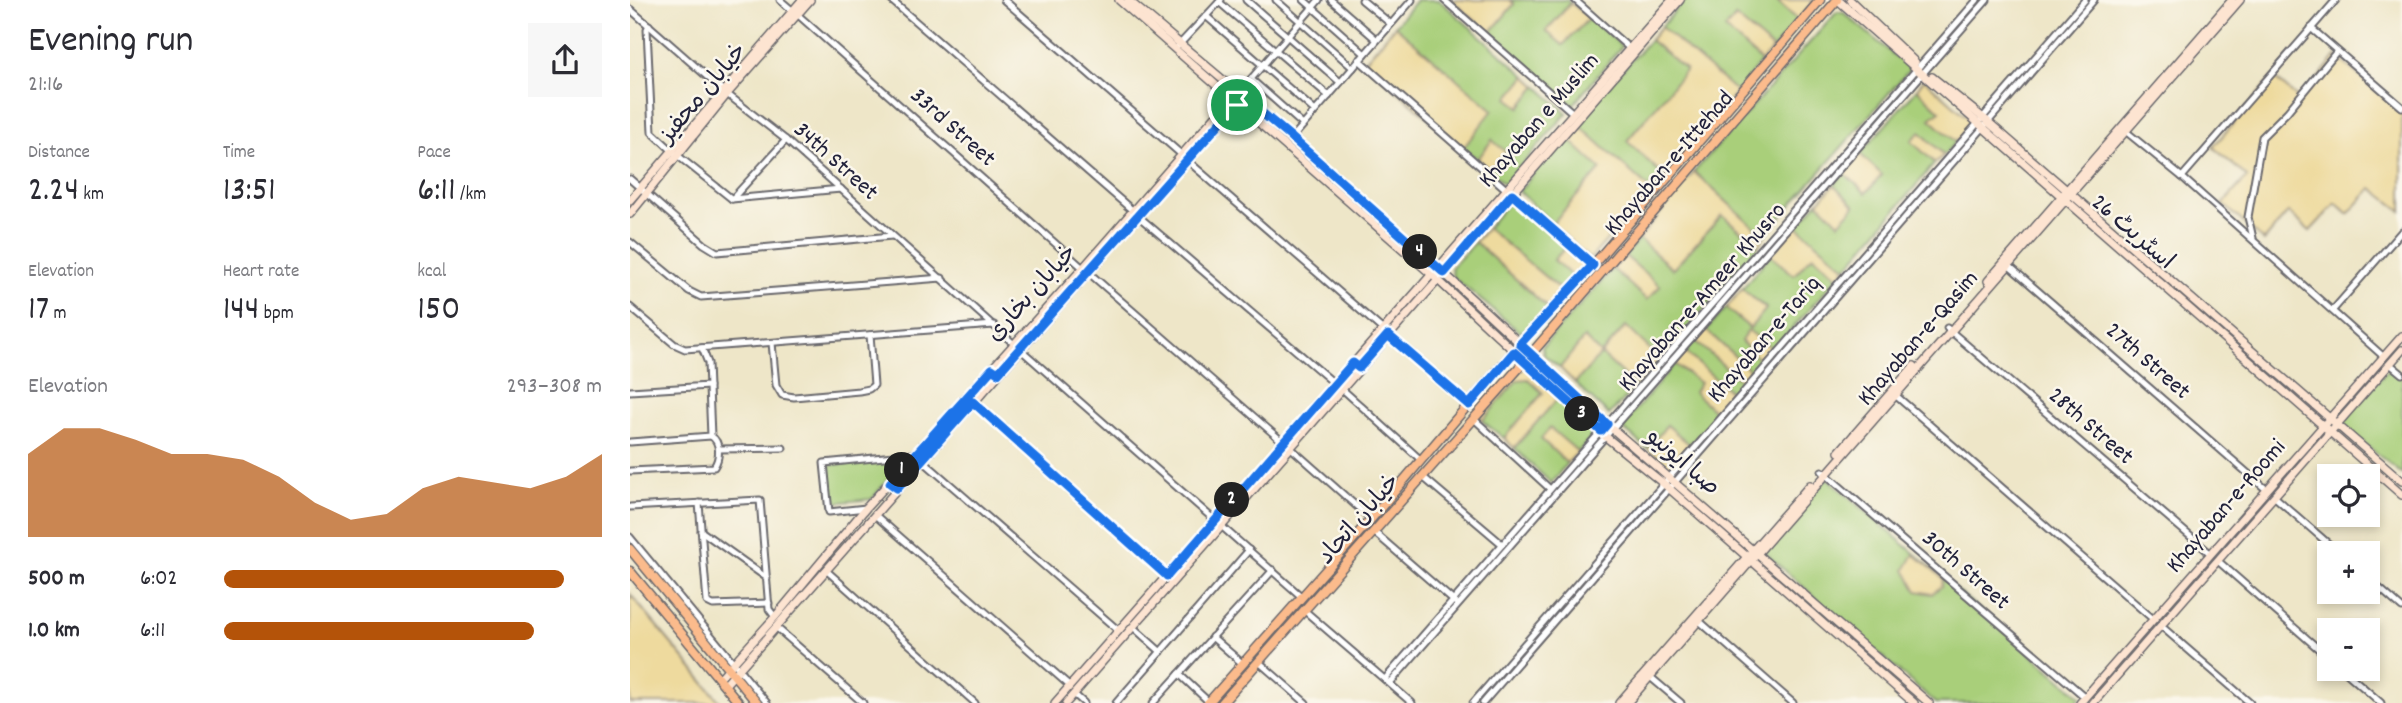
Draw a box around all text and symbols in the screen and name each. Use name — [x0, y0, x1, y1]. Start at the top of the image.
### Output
text: Evening run — [28, 15, 193, 70]
button: share — [528, 23, 602, 97]
street label: خیابان محفیز — [650, 36, 756, 153]
street label: Khayaban e Muslim — [1471, 46, 1609, 196]
text: 21:16 — [28, 69, 63, 102]
pin — [1207, 75, 1267, 135]
street label: 33rd Street — [901, 80, 1003, 176]
street label: Khayaban-e-Ittehad — [1597, 84, 1743, 244]
icon: arrive — [1218, 86, 1256, 124]
street label: 34th Street — [785, 114, 885, 210]
text: Distance — [28, 140, 90, 167]
text: Time — [223, 140, 255, 167]
text: Pace — [417, 140, 451, 167]
text: 2.24 — [28, 167, 79, 217]
text: 13:51 — [223, 167, 276, 217]
text: 6:11 — [417, 167, 456, 217]
text: km — [79, 182, 104, 209]
text: /km — [456, 182, 486, 209]
street label: اسٹریٹ 26 — [2083, 187, 2181, 279]
street label: Khayaban-e-Ameer Khusro — [1611, 196, 1795, 400]
pin: 4 — [1402, 234, 1438, 270]
street label: خیابان بخاری — [980, 237, 1086, 351]
text: 4 — [1416, 238, 1423, 265]
text: Elevation — [28, 259, 94, 286]
text: Heart rate — [223, 259, 299, 286]
text: kcal — [417, 259, 446, 286]
street label: Khayaban-e-Qasim — [1850, 264, 1988, 414]
street label: Khayaban-e-Tariq — [1700, 269, 1830, 411]
text: 17 — [28, 286, 49, 336]
text: 144 — [223, 286, 259, 336]
text: 150 — [417, 286, 460, 336]
text: m — [49, 301, 66, 328]
text: bpm — [259, 301, 294, 328]
street label: 27th Street — [2097, 315, 2197, 409]
text: Elevation — [28, 371, 108, 404]
text: 293–308 m — [507, 371, 602, 404]
street label: 28th Street — [2040, 380, 2140, 474]
pin: 3 — [1564, 396, 1600, 432]
text: 3 — [1577, 400, 1586, 427]
street label: صبا ایونیو — [1637, 420, 1727, 505]
street label: Khayaban-e-Roomi — [2159, 432, 2295, 582]
pin: 1 — [884, 452, 920, 488]
text: 1 — [899, 456, 904, 483]
map controls — [2317, 464, 2380, 681]
button: locate — [2317, 464, 2380, 527]
street label: خیابان اتحاد — [1311, 467, 1409, 573]
pin: 2 — [1214, 482, 1250, 518]
text: 2 — [1227, 486, 1236, 513]
street label: 30th Street — [1913, 523, 2017, 619]
button: + — [2317, 541, 2380, 604]
text: 500 m — [28, 563, 85, 596]
text: 6:02 — [140, 563, 178, 596]
text: 1.0 km — [28, 615, 80, 648]
text: 6:11 — [140, 615, 165, 648]
button: − — [2317, 618, 2380, 681]

